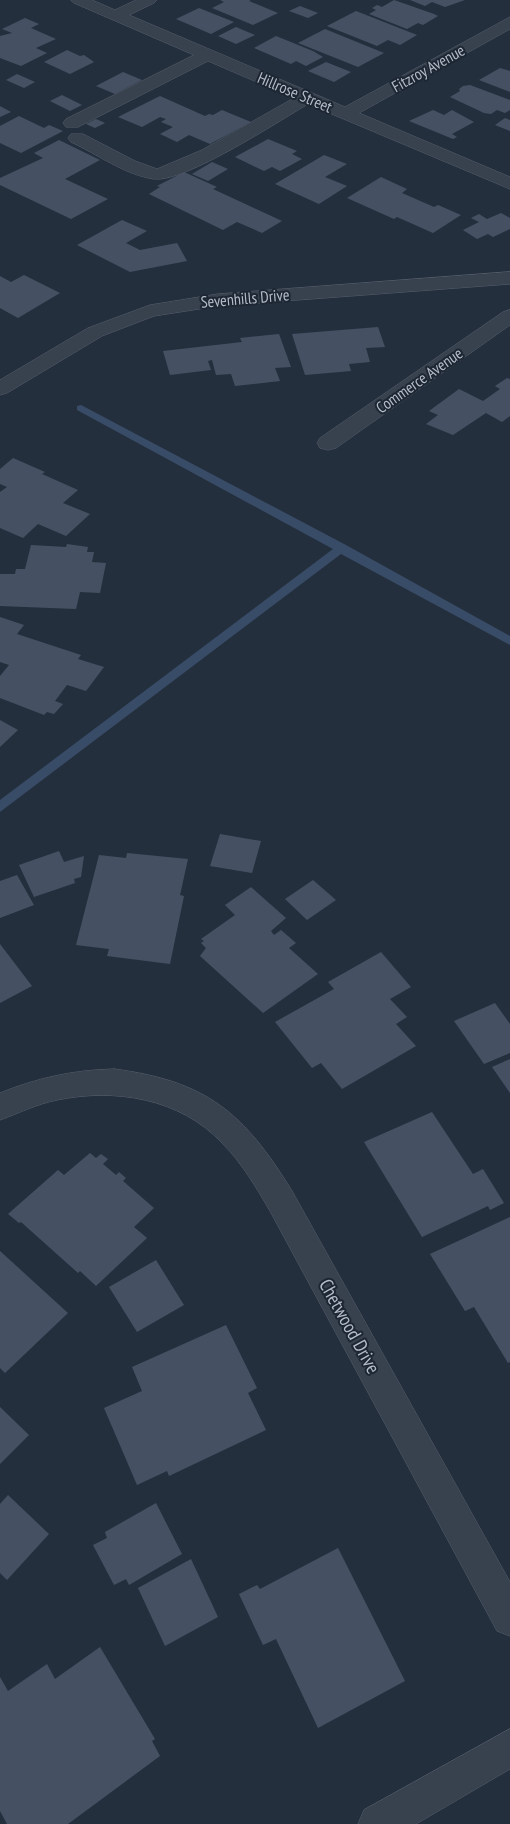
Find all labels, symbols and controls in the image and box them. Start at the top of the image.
street label: Fitzroy Avenue [388,40,468,96]
street label: Hillrose Street [255,67,336,117]
street label: Sevenhills Drive [200,284,290,312]
street label: Commerce Avenue [372,343,466,417]
street label: Chetwood Drive [314,1275,386,1378]

